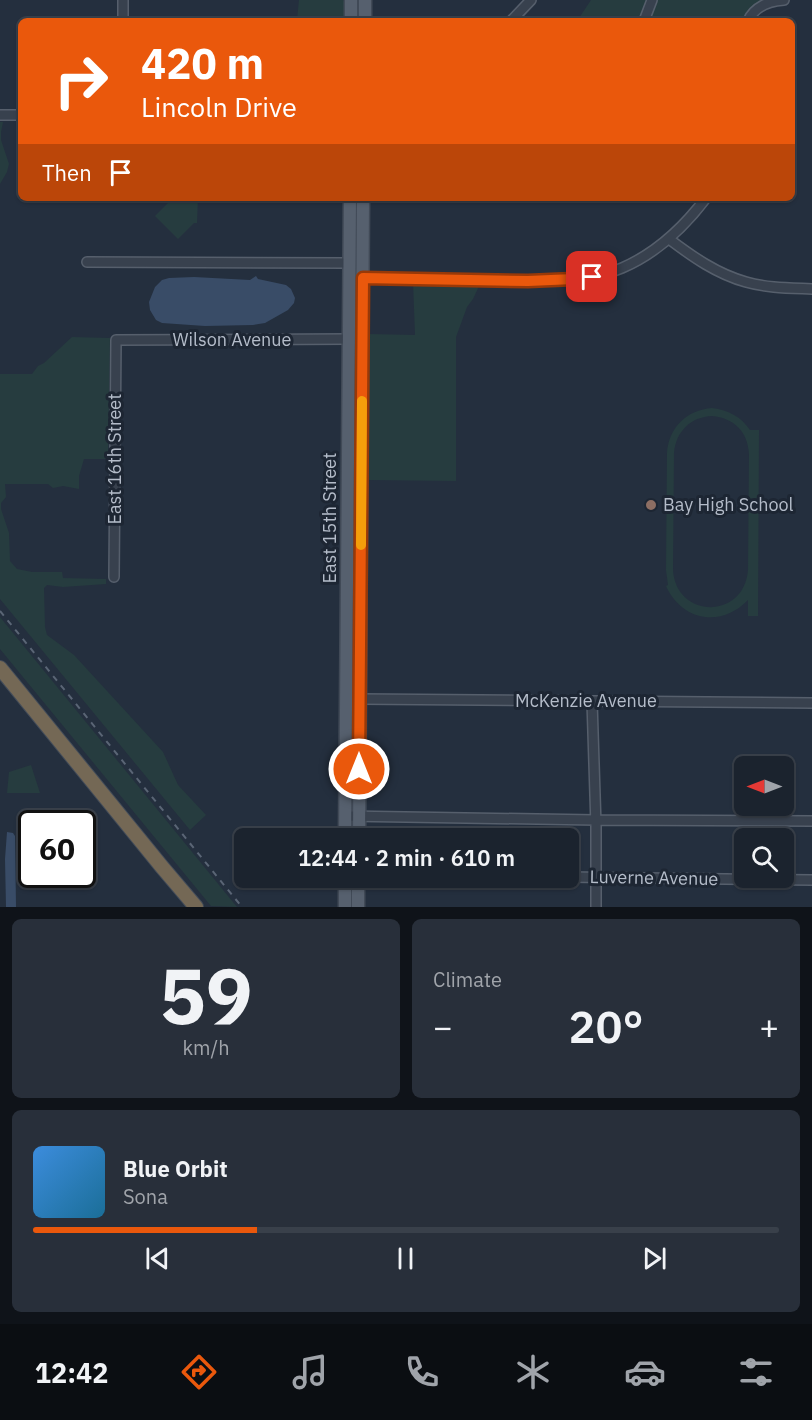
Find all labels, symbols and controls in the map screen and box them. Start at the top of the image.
text: 420 m [141,36,264,91]
icon: right [42,42,120,120]
text: Lincoln Drive [141,89,297,124]
icon: arrive [104,156,137,189]
text: Then [42,158,92,187]
pin [566,251,617,302]
icon: arrive [575,260,608,293]
street label: Wilson Avenue [173,328,292,351]
street label: East 16th Street [103,393,126,525]
street label: East 15th Street [318,452,341,584]
place label: Bay High School [663,493,794,516]
marker: Bay High School [644,498,658,512]
street label: McKenzie Avenue [515,689,657,712]
position arrow [327,737,391,801]
north arrow [734,756,794,816]
map controls [734,756,794,888]
speed limit sign: 60 [18,810,96,888]
button: search [734,828,794,888]
text: 12:44 · 2 min · 610 m [298,843,515,872]
street label: Luverne Avenue [589,865,719,890]
text: 59 [159,944,253,1045]
text: Climate [433,966,502,993]
text: 20° [568,997,644,1055]
text: − [433,1005,453,1048]
text: + [759,1005,779,1048]
text: km/h [182,1034,230,1061]
text: Blue Orbit [123,1154,228,1183]
text: Sona [123,1183,168,1210]
icon: previous [141,1242,174,1275]
icon: pause [389,1242,422,1275]
icon: next [638,1242,671,1275]
icon: directions [178,1351,220,1393]
icon: music [289,1351,331,1393]
icon: phone [401,1351,443,1393]
icon: climate [512,1351,554,1393]
icon: car [624,1351,666,1393]
icon: filters [735,1351,777,1393]
text: 12:42 [35,1355,108,1390]

